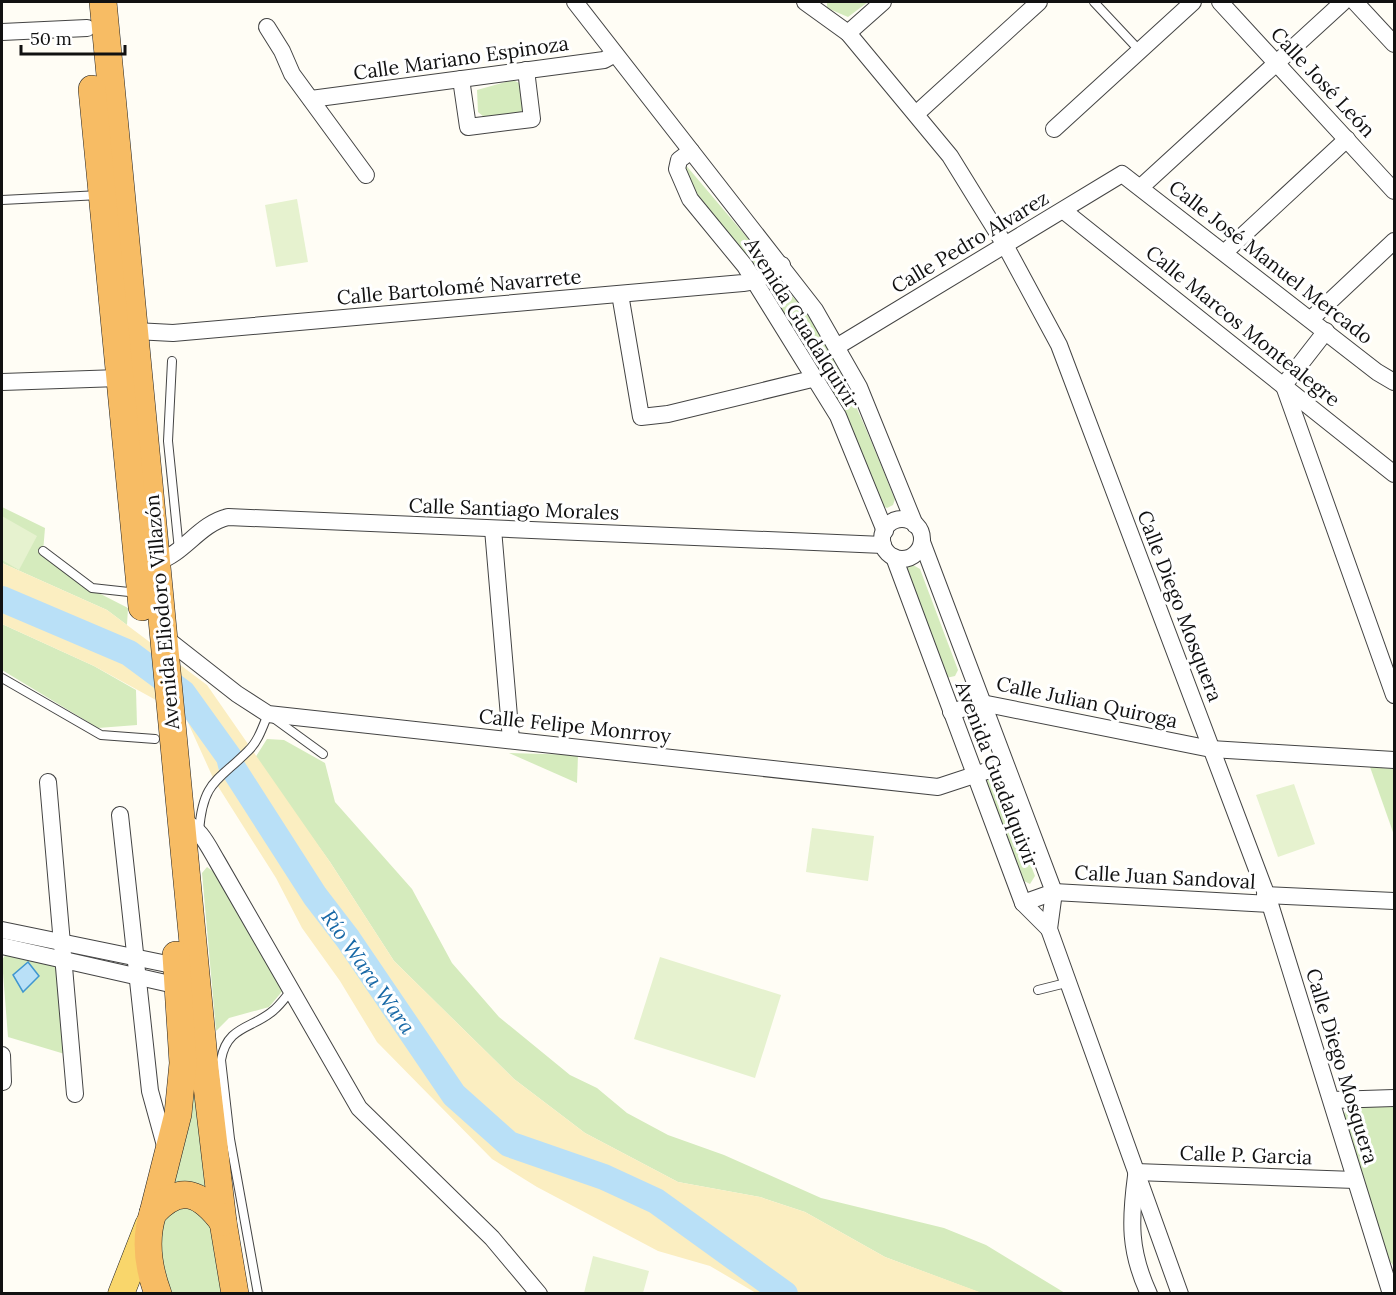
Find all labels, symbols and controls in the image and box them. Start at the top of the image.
scale bar [21,18,124,56]
street label: Calle José León [1266,21,1381,142]
text: 50 m [30,27,72,50]
street label: Calle Mariano Espinoza [352,30,570,85]
street label: Calle José Manuel Mercado [1164,174,1378,349]
street label: Calle Pedro Alvarez [887,185,1053,298]
street label: Avenida Guadalquivir [739,232,865,413]
street label: Calle Marcos Montealegre [1141,240,1346,412]
street label: Calle Bartolomé Navarrete [336,263,582,310]
street label: Calle Santiago Morales [408,492,620,525]
street label: Avenida Eliodoro Villazón [139,493,184,732]
street label: Calle Diego Mosquera [1132,507,1228,705]
street label: Calle Julian Quiroga [994,670,1180,733]
street label: Avenida Guadalquivir [950,676,1045,871]
street label: Calle Felipe Monrroy [478,703,673,748]
street label: Calle Juan Sandoval [1074,859,1256,894]
water label: Río Wara Wara [316,904,421,1039]
street label: Calle Diego Mosquera [1301,965,1384,1167]
street label: Calle P. Garcia [1179,1140,1313,1169]

